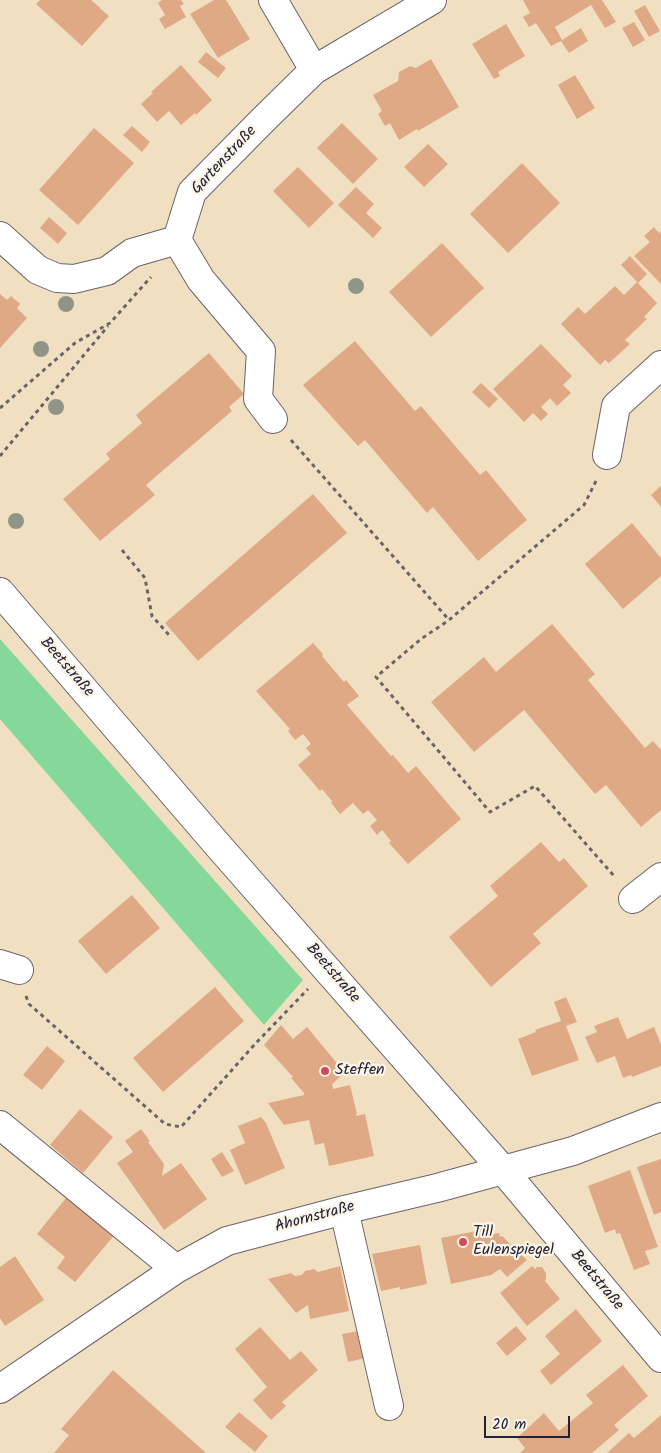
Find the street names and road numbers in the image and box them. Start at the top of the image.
street label: Gartenstraße [188,123,262,199]
street label: Beetstraße [35,634,97,702]
street label: Beetstraße [301,940,363,1008]
street label: Ahornstraße [273,1198,357,1238]
street label: Beetstraße [565,1247,627,1315]

